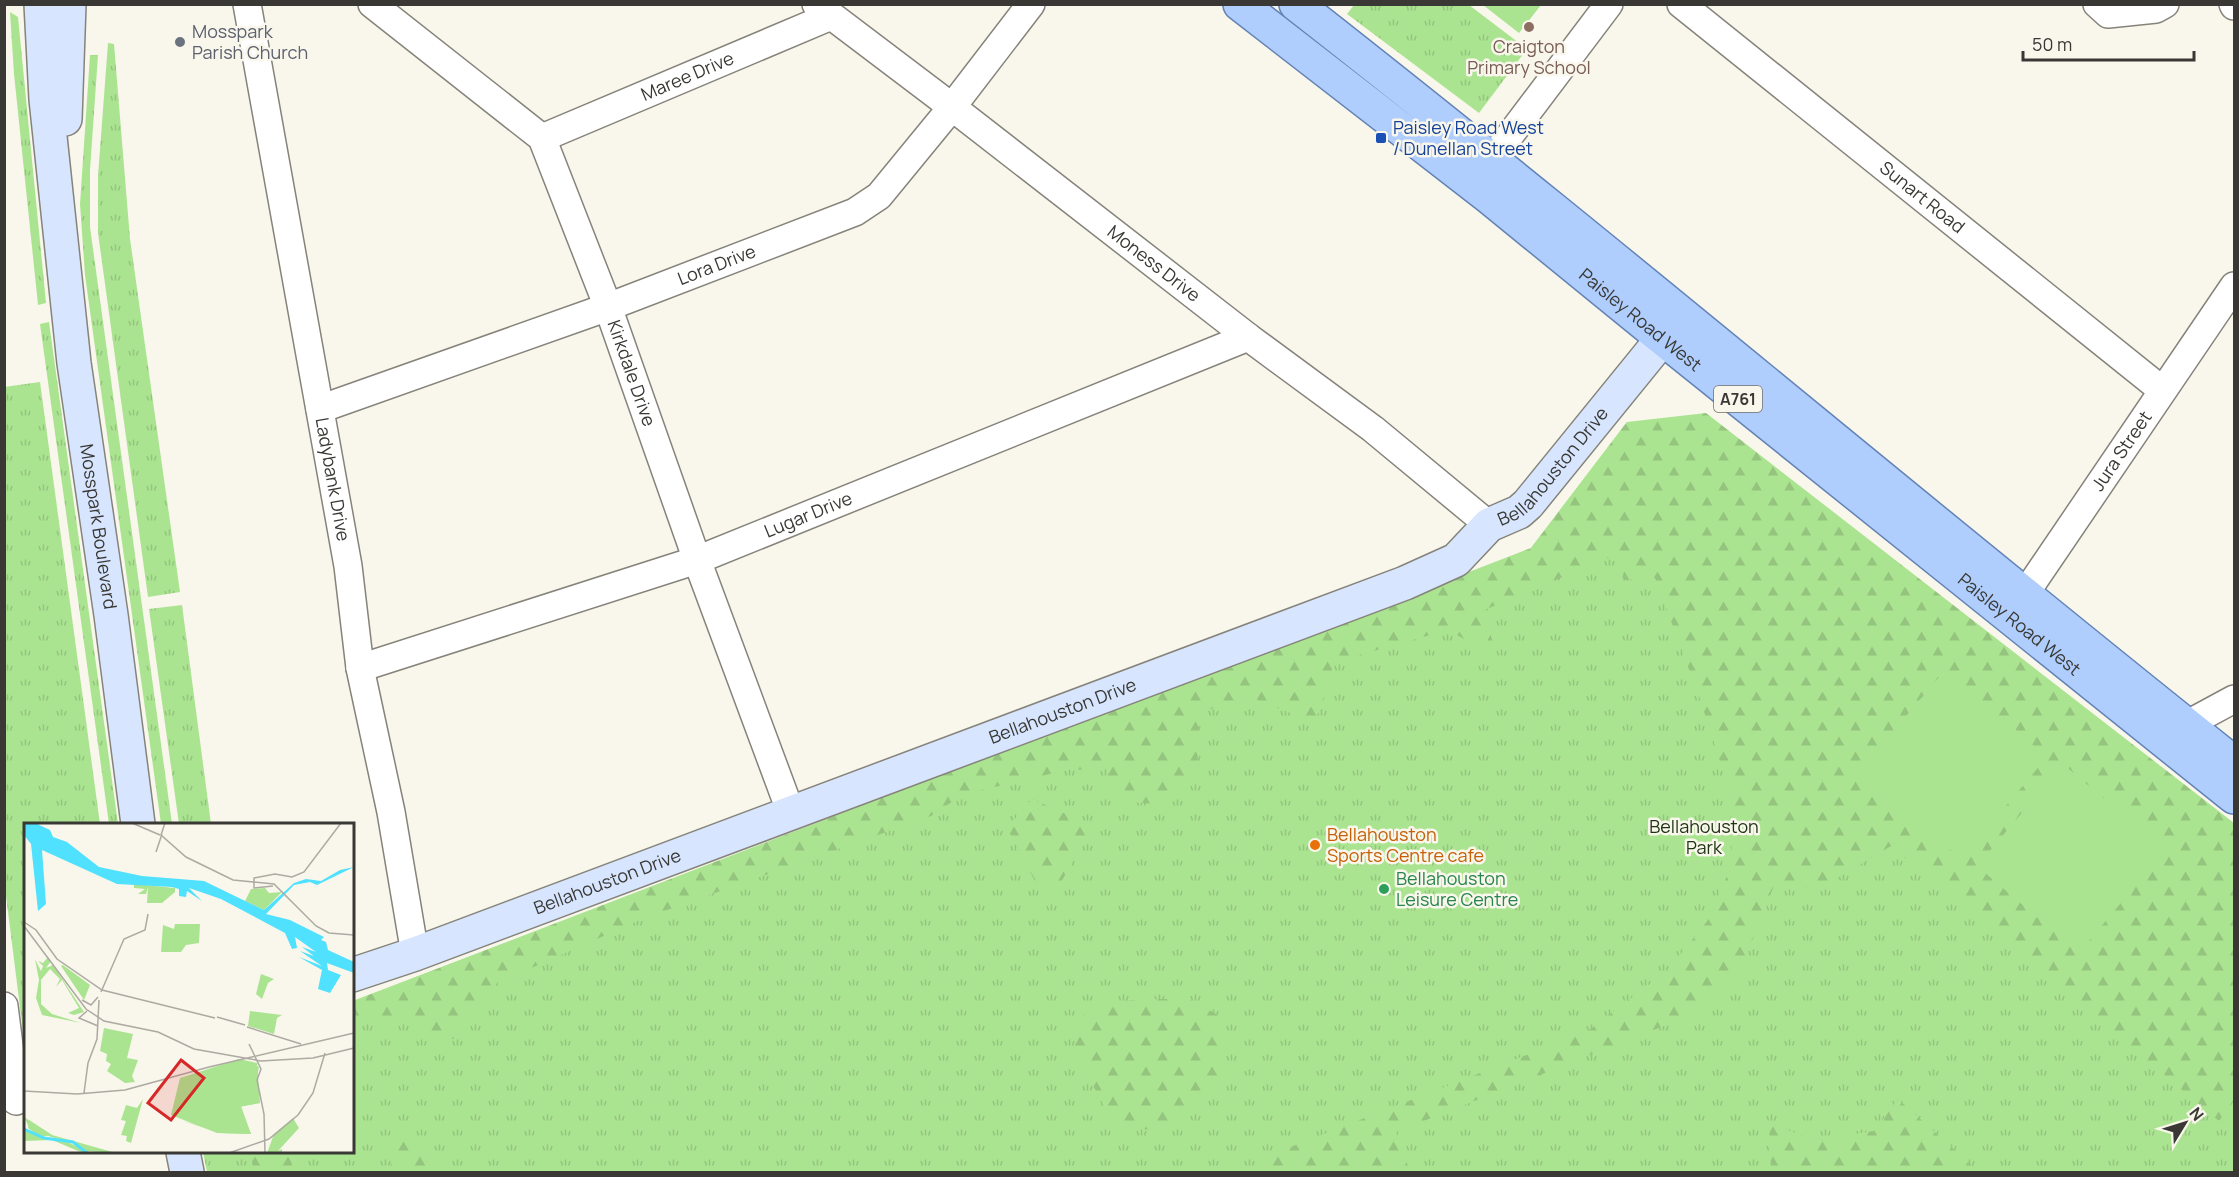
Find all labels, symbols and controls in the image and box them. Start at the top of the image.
place label: Mosspark Parish Church [192,19,308,64]
marker: Craigton Primary School [1522,20,1536,34]
scale bar [2023,24,2194,62]
text: 50 m [2032,32,2072,56]
place label: Craigton Primary School [1467,34,1591,79]
marker: Mosspark Parish Church [173,35,187,49]
street label: Maree Drive [637,45,737,106]
place label: Paisley Road West / Dunellan Street [1393,115,1544,160]
marker: Paisley Road West / Dunellan Street [1374,131,1388,145]
street label: Sunart Road [1875,155,1970,238]
street label: Moness Drive [1103,219,1206,307]
street label: Lora Drive [674,238,759,290]
street label: Paisley Road West [1575,262,1707,376]
street label: Kirkdale Drive [602,316,662,429]
road number: A761 [1714,386,1762,412]
street label: Bellahouston Drive [1494,402,1613,531]
street label: Jura Street [2085,406,2157,495]
street label: Ladybank Drive [311,415,356,543]
street label: Mosspark Boulevard [75,442,123,611]
street label: Lugar Drive [760,485,855,543]
street label: Paisley Road West [1953,567,2086,680]
street label: Bellahouston Drive [985,672,1139,749]
park label: Bellahouston Park [1649,814,1759,859]
place label: Bellahouston Sports Centre cafe [1327,822,1484,867]
inset map [24,823,354,1153]
marker: Bellahouston Sports Centre cafe [1308,838,1322,852]
street label: Bellahouston Drive [530,842,684,919]
place label: Bellahouston Leisure Centre [1396,866,1518,911]
marker: Bellahouston Leisure Centre [1377,882,1391,896]
north arrow [2155,1093,2215,1153]
text: N [2185,1102,2209,1125]

